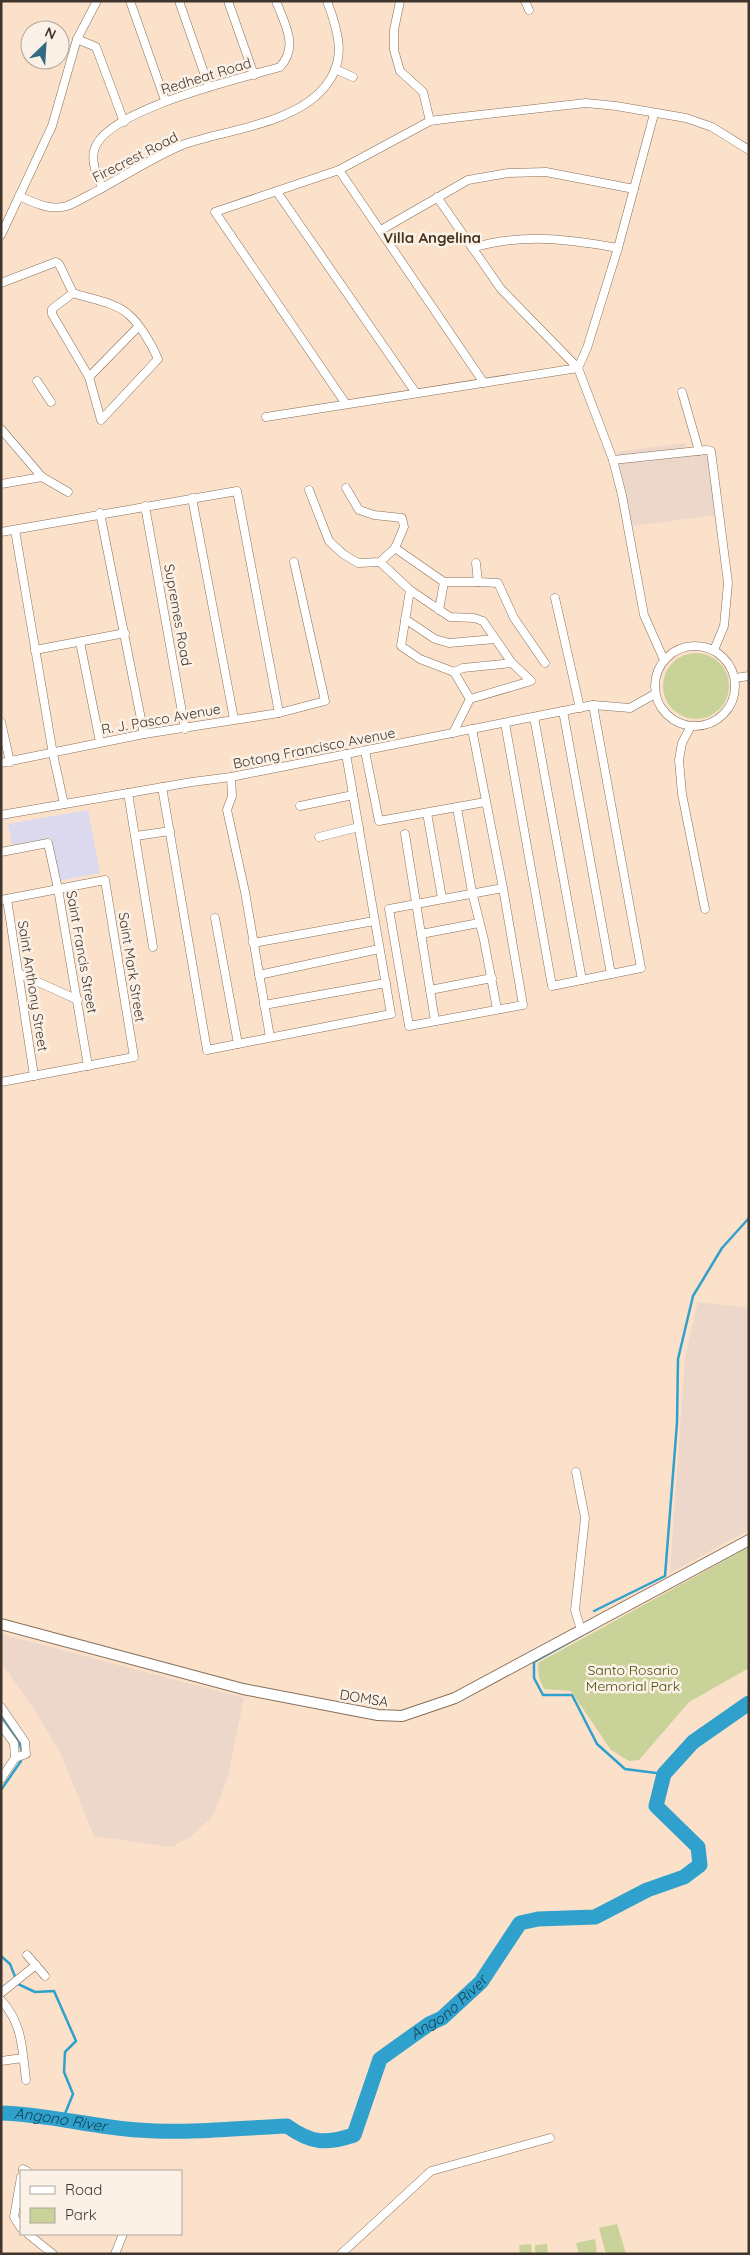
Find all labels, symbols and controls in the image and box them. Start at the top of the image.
north arrow [20,20,70,70]
text: N [42,23,59,44]
street label: Redheat Road [159,54,253,98]
street label: Firecrest Road [89,128,181,186]
district label: Villa Angelina [383,228,481,247]
street label: Supremes Road [160,563,196,667]
street label: R. J. Pasco Avenue [100,700,222,738]
street label: Botong Francisco Avenue [231,723,397,773]
street label: Saint Francis Street [62,889,102,1015]
street label: Saint Mark Street [114,911,150,1023]
street label: Saint Anthony Street [14,919,52,1053]
park label: Santo Rosario Memorial Park [586,1661,680,1695]
street label: DOMSA [338,1685,390,1711]
water label: Angono River [406,1970,493,2044]
water label: Angono River [13,2104,111,2136]
legend [20,2170,182,2235]
text: Road [65,2180,102,2199]
text: Park [65,2205,97,2224]

